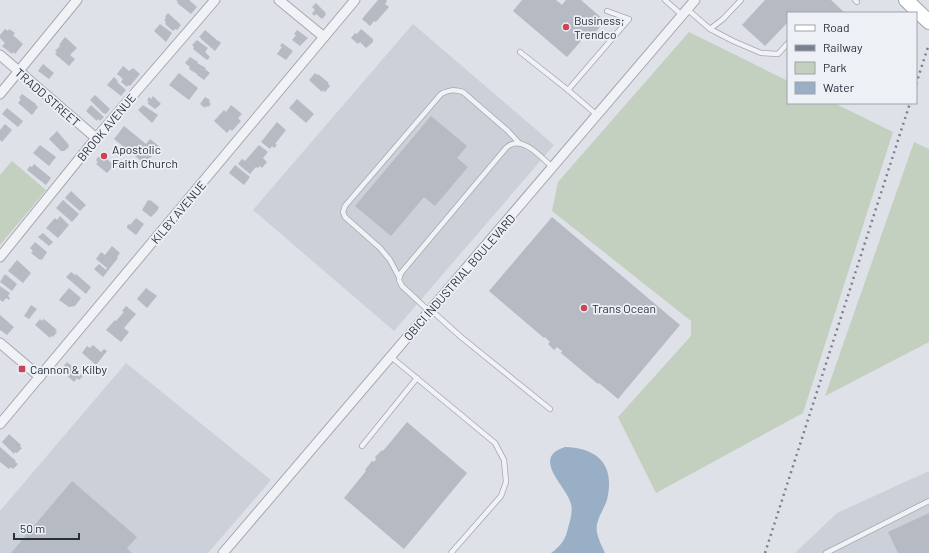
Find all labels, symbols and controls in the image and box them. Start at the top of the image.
legend [787,12,917,104]
place label: Business; Trendco [574,13,624,41]
text: Road [823,20,850,34]
marker: Business; Trendco [561,22,571,32]
text: Railway [823,40,863,54]
text: Park [823,60,847,74]
street label: TRADD STREET [13,65,83,129]
text: Water [823,80,855,94]
street label: BROOK AVENUE [74,91,138,163]
place label: Apostolic Faith Church [112,142,178,170]
marker: Apostolic Faith Church [99,151,109,161]
street label: KILBY AVENUE [148,178,208,246]
street label: OBICI INDUSTRIAL BOULEVARD [400,211,518,343]
place label: Trans Ocean [592,301,656,315]
marker: Trans Ocean [579,303,589,313]
place label: Cannon & Kilby [30,362,107,376]
marker: Cannon & Kilby [17,364,27,374]
scale bar [14,515,79,541]
text: 50 m [20,521,45,535]

